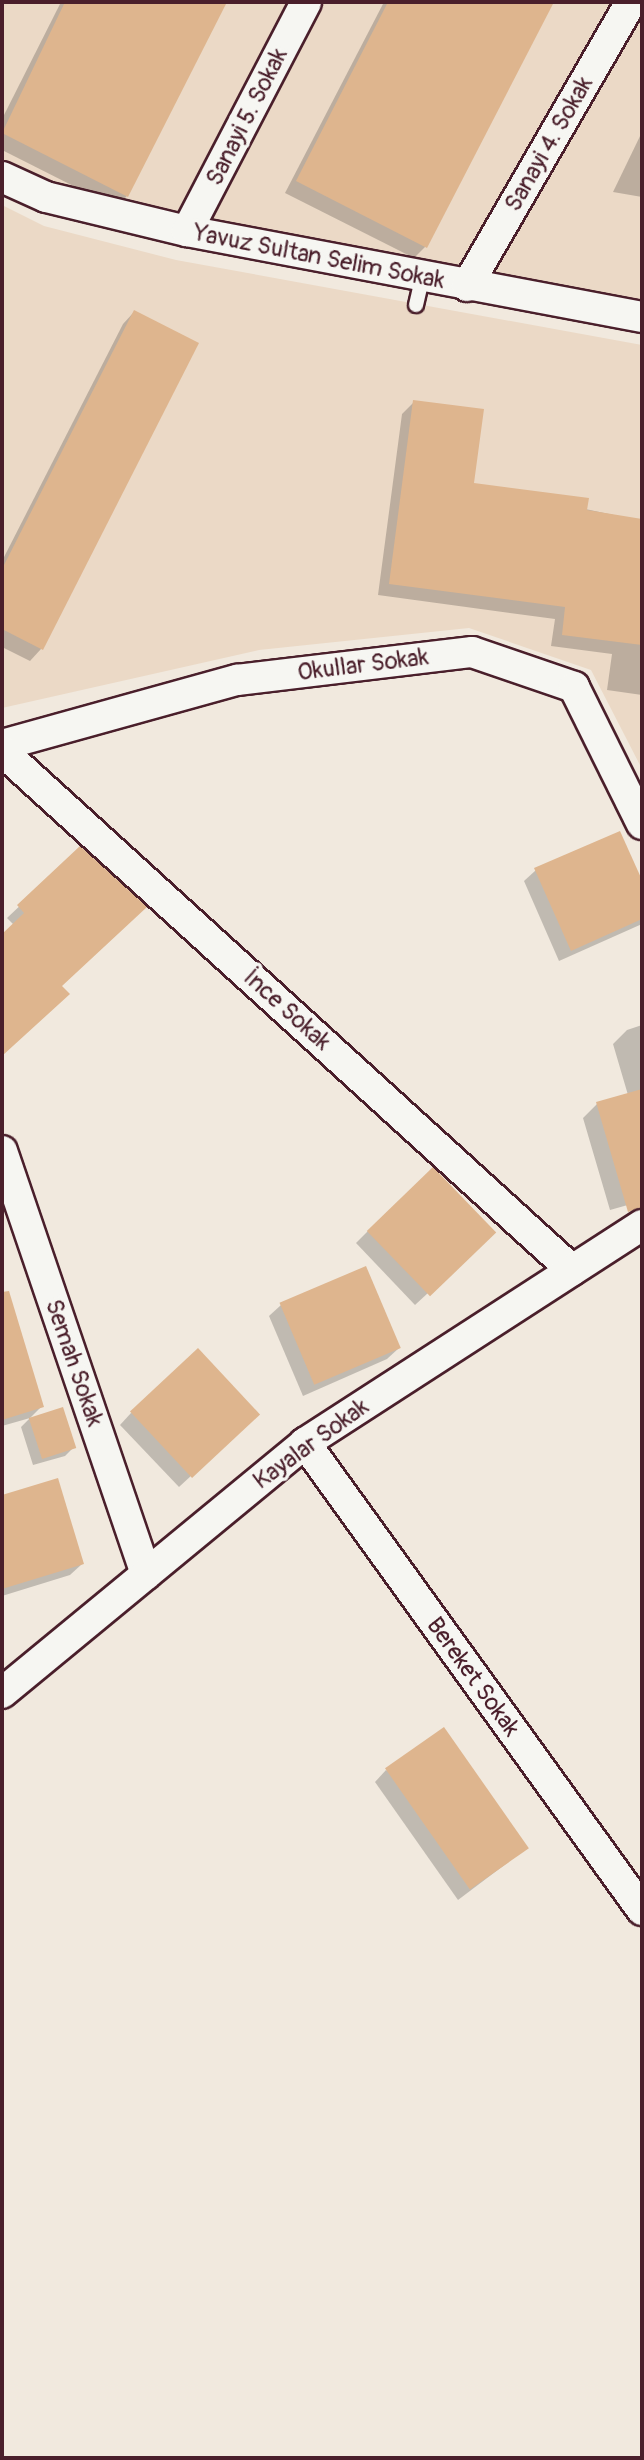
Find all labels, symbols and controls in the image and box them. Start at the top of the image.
street label: Sanayi 5. Sokak [200,43,294,191]
street label: Sanayi 4. Sokak [499,71,599,217]
street label: Yavuz Sultan Selim Sokak [191,219,447,295]
street label: Okullar Sokak [296,643,430,687]
street label: İnce Sokak [237,963,337,1057]
street label: Semah Sokak [39,1296,109,1430]
street label: Kayalar Sokak [248,1392,374,1496]
street label: Bereket Sokak [420,1612,526,1742]

